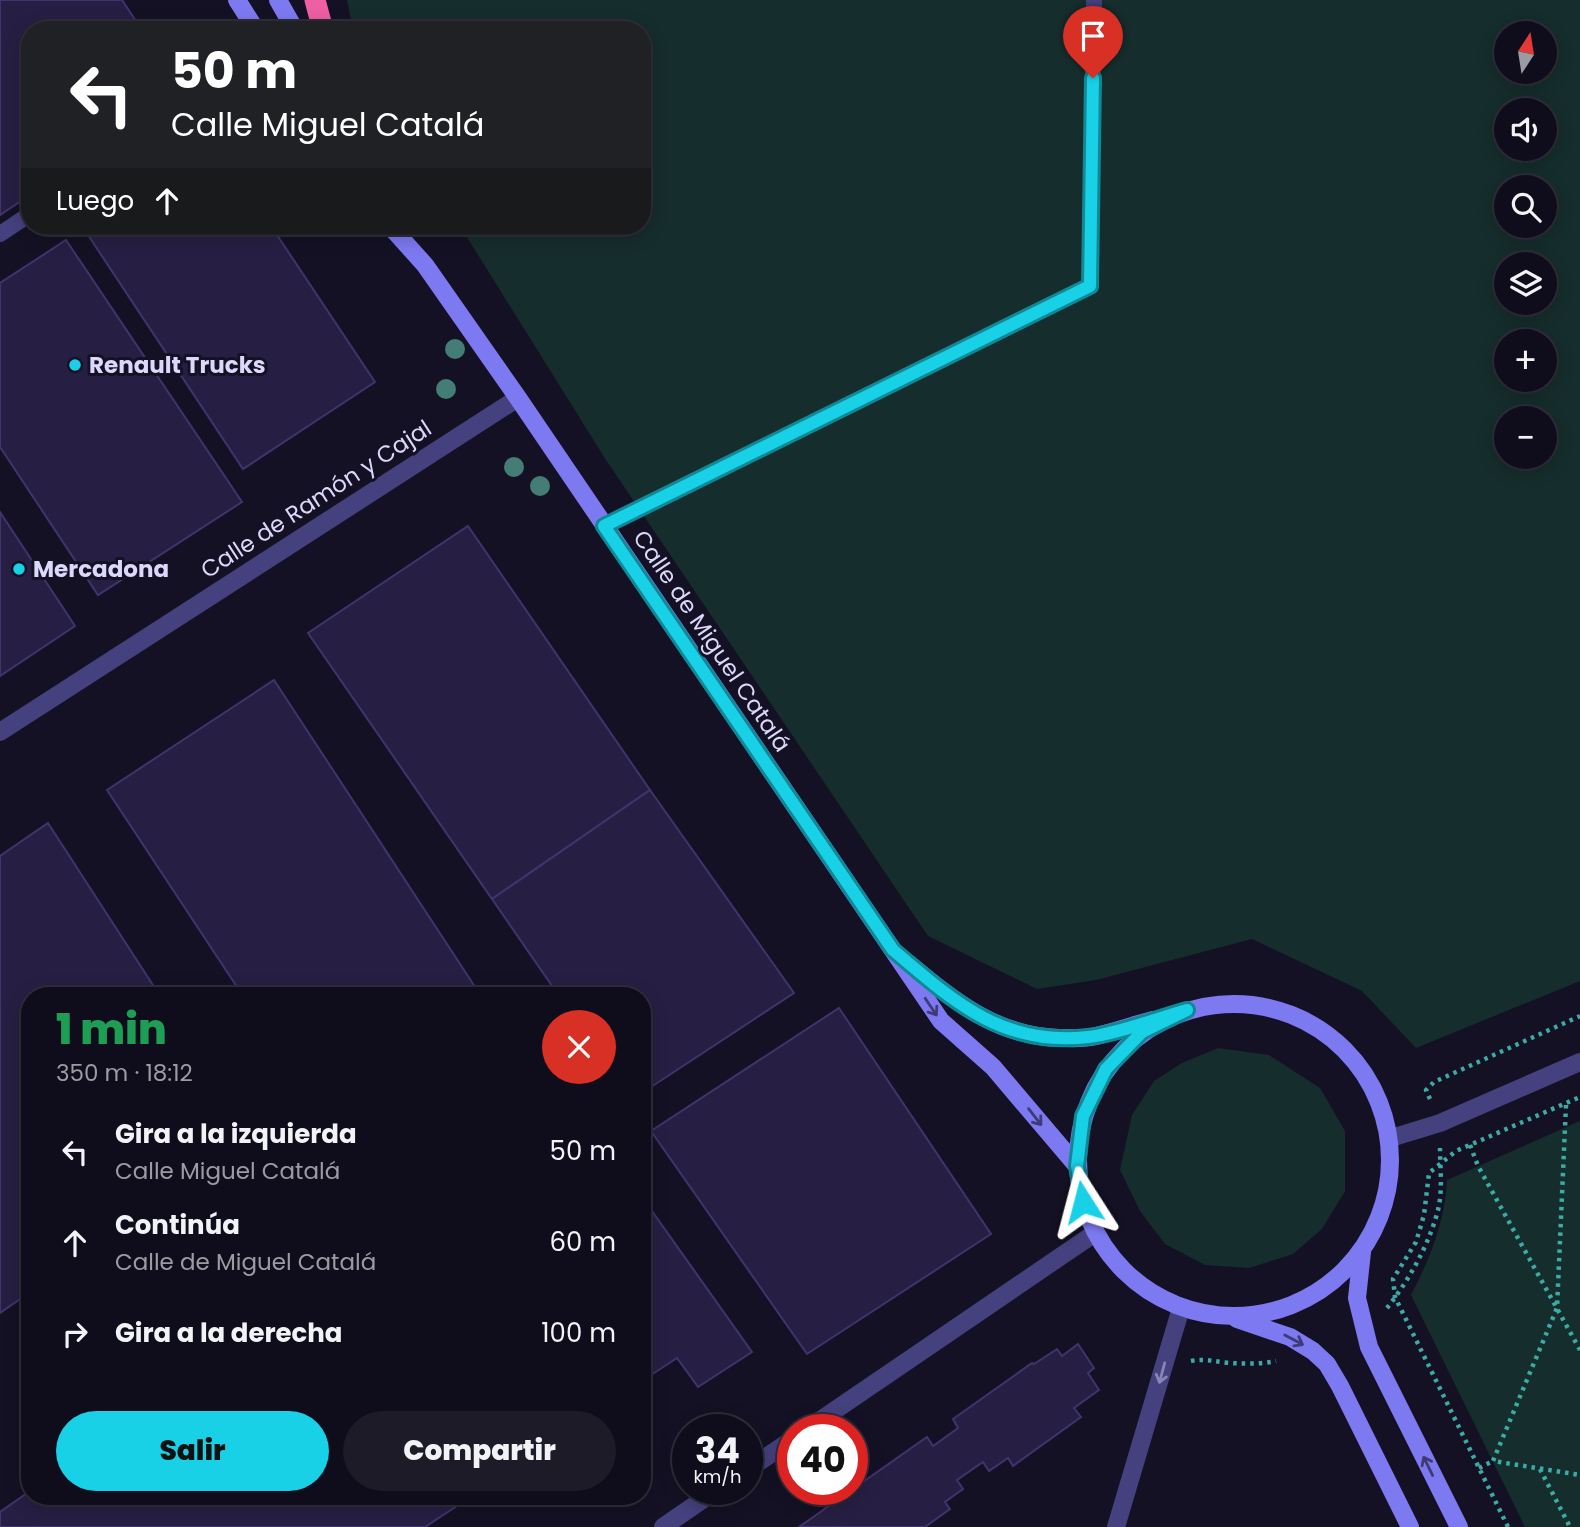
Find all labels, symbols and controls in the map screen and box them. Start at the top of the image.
pin [1063,6,1123,78]
icon: arrive [1074,17,1112,55]
north arrow [1494,21,1558,84]
map controls [1494,21,1557,469]
text: 50 m [171,37,297,105]
icon: left [56,49,147,140]
button: sound [1494,98,1557,161]
text: Calle Miguel Catalá [171,102,484,147]
button: search [1494,175,1557,238]
icon: ahead [148,182,186,220]
text: Luego [56,183,134,219]
button: layers [1494,252,1557,315]
button: + [1494,329,1557,392]
place label: Renault Trucks [89,349,266,381]
marker: Renault Trucks [67,357,83,373]
button: − [1494,406,1557,469]
street label: Calle de Ramón y Cajal [194,412,438,586]
street label: Calle de Miguel Catalá [626,524,798,758]
place label: Mercadona [33,553,169,585]
marker: Mercadona [11,561,27,577]
one-way arrow [924,997,938,1016]
text: 1 min [56,1000,167,1059]
button: close [542,1010,616,1084]
text: 350 m · 18:12 [56,1057,193,1089]
one-way arrow [1027,1107,1042,1125]
text: Gira a la izquierda [115,1116,357,1152]
icon: left [56,1133,94,1171]
text: 50 m [550,1133,616,1169]
text: Calle Miguel Catalá [115,1155,340,1187]
position arrow [1046,1165,1120,1239]
text: Continúa [115,1207,240,1243]
icon: ahead [56,1224,94,1262]
text: 60 m [549,1224,616,1260]
text: Calle de Miguel Catalá [115,1246,376,1278]
icon: right [56,1315,94,1353]
text: Gira a la derecha [115,1315,343,1351]
text: 100 m [541,1315,616,1351]
one-way arrow [1283,1334,1304,1348]
one-way arrow [1155,1362,1168,1384]
button: Salir [56,1411,329,1491]
button: Compartir [343,1411,616,1491]
speed limit sign: 40 [777,1414,868,1505]
text: 34 [695,1426,740,1475]
one-way arrow [1421,1456,1435,1477]
text: km/h [694,1464,741,1489]

